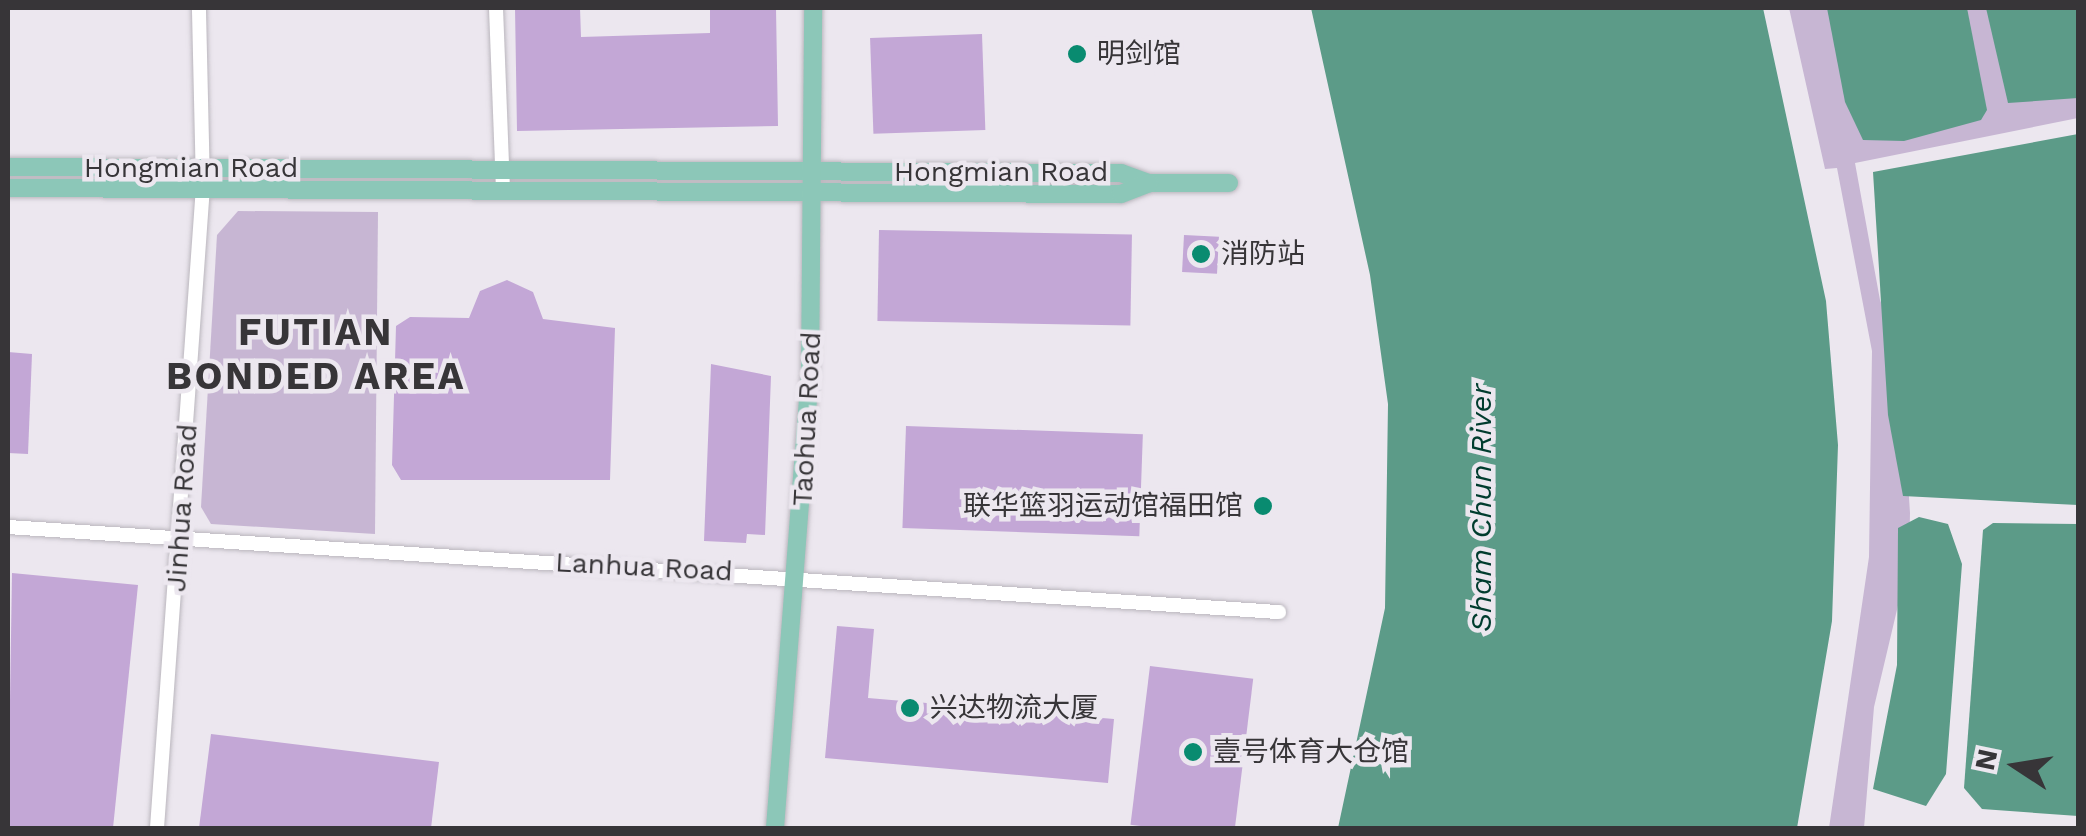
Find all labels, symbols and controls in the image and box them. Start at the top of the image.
place label: 明剑馆 [1097,37,1181,71]
marker: 明剑馆 [1066,43,1088,65]
street label: Hongmian Road [84,151,298,185]
street label: Hongmian Road [894,155,1108,189]
place label: 消防站 [1221,237,1305,271]
marker: 消防站 [1190,243,1212,265]
district label: FUTIAN BONDED AREA [166,310,466,399]
street label: Taohua Road [786,331,828,507]
water label: Sham Chun River [1463,384,1499,632]
street label: Jinhua Road [159,423,205,593]
place label: 联华篮羽运动馆福田馆 [963,489,1243,523]
marker: 联华篮羽运动馆福田馆 [1252,495,1274,517]
street label: Lanhua Road [554,546,734,588]
place label: 兴达物流大厦 [930,691,1098,725]
marker: 兴达物流大厦 [899,697,921,719]
north arrow [1966,716,2066,816]
place label: 壹号体育大仓馆 [1213,735,1409,769]
marker: 壹号体育大仓馆 [1182,741,1204,763]
text: N [1968,746,2004,773]

